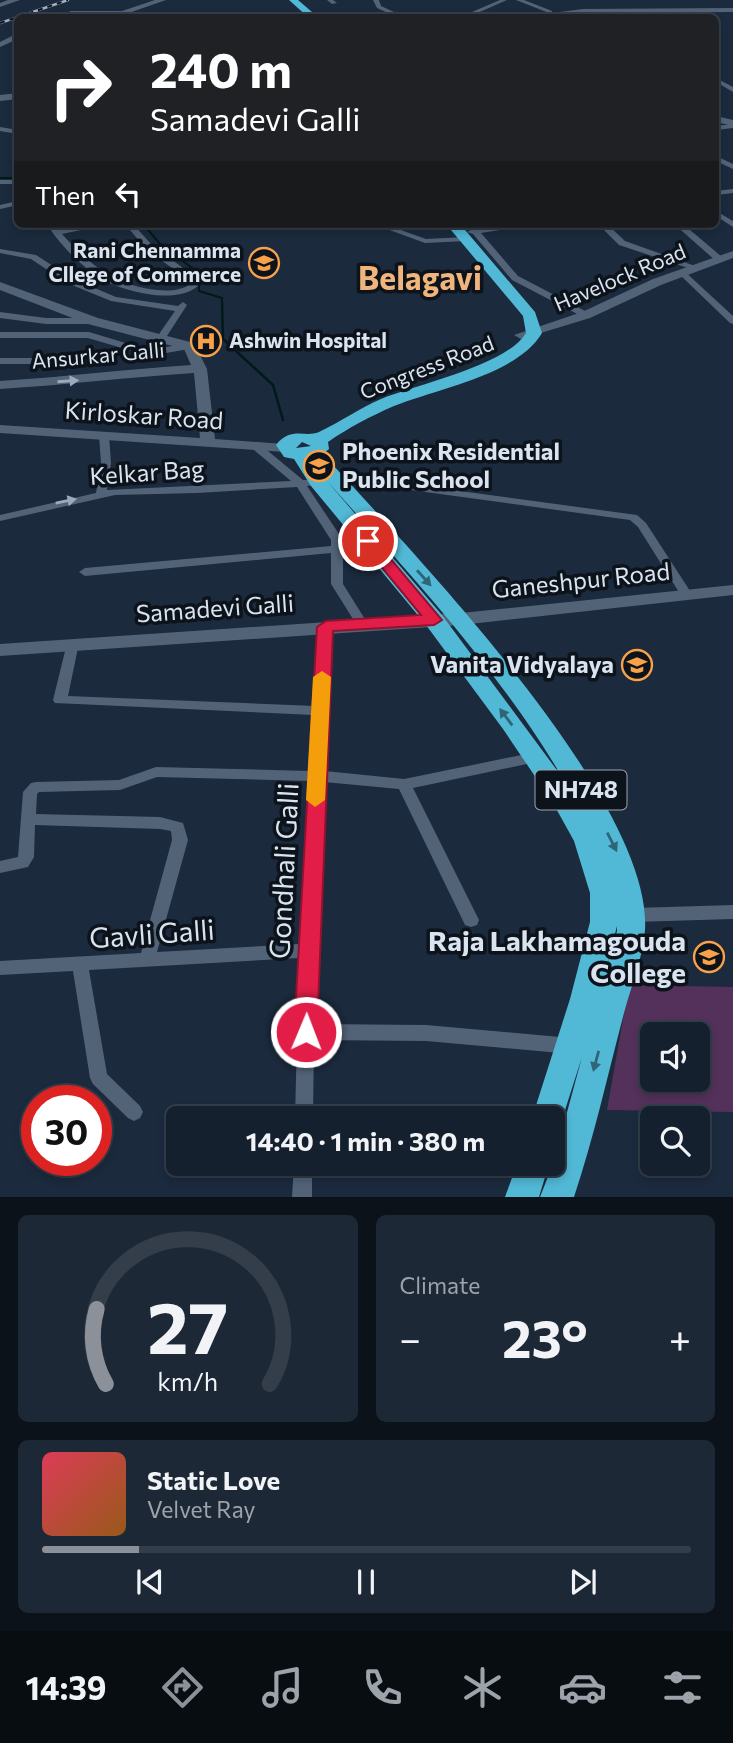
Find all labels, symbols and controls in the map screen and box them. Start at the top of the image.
text: 240 m [150,38,292,98]
icon: right [35,42,126,133]
text: Samadevi Galli [150,98,361,138]
icon: left [109,175,147,213]
text: Then [35,179,95,210]
place label: Rani Chennamma Cllege of Commerce [48,237,241,286]
street label: Havelock Road [550,238,689,316]
school or university icon: Rani Chennamma Cllege of Commerce [247,246,281,280]
district label: Belagavi [358,257,482,297]
hospital icon: Ashwin Hospital [189,324,223,358]
place label: Ashwin Hospital [229,327,387,352]
street label: Congress Road [356,330,497,404]
street label: Ansurkar Galli [30,336,165,373]
one-way arrow [57,375,79,386]
street label: Kirloskar Road [64,395,224,435]
place label: Phoenix Residential Public School [342,436,560,493]
school or university icon: Phoenix Residential Public School [302,449,336,483]
street label: Kelkar Bag [89,453,205,490]
one-way arrow [55,495,77,506]
pin [338,511,398,571]
icon: arrive [349,522,387,560]
street label: Ganeshpur Road [490,556,671,603]
one-way arrow [416,569,432,587]
street label: Samadevi Galli [135,588,295,627]
school or university icon: Vanita Vidyalaya [620,648,654,682]
place label: Vanita Vidyalaya [430,649,614,678]
one-way arrow [500,708,514,726]
road number: NH748 [536,770,626,810]
street label: Gondhali Galli [261,782,305,960]
one-way arrow [606,833,618,853]
street label: Gavli Galli [88,912,216,954]
place label: Raja Lakhamagouda College [428,923,686,989]
school or university icon: Raja Lakhamagouda College [692,940,726,974]
position arrow [269,995,343,1069]
map controls [640,1022,710,1176]
button: sound [640,1022,710,1092]
one-way arrow [590,1050,601,1072]
speed limit sign: 30 [21,1085,112,1176]
button: search [640,1106,710,1176]
text: 14:40 · 1 min · 380 m [246,1125,485,1156]
text: Climate [400,1271,481,1299]
text: 27 [147,1281,228,1370]
text: 23° [502,1305,588,1369]
text: − [400,1314,421,1361]
text: + [669,1314,691,1361]
text: km/h [157,1366,218,1396]
text: Static Love [147,1464,280,1495]
text: Velvet Ray [147,1495,255,1523]
icon: previous [131,1563,169,1601]
icon: pause [347,1563,385,1601]
icon: next [564,1563,602,1601]
icon: directions [158,1663,207,1712]
icon: music [258,1663,307,1712]
icon: phone [358,1663,407,1712]
icon: climate [458,1663,507,1712]
icon: car [558,1663,607,1712]
icon: filters [658,1663,707,1712]
text: 14:39 [26,1667,107,1707]

